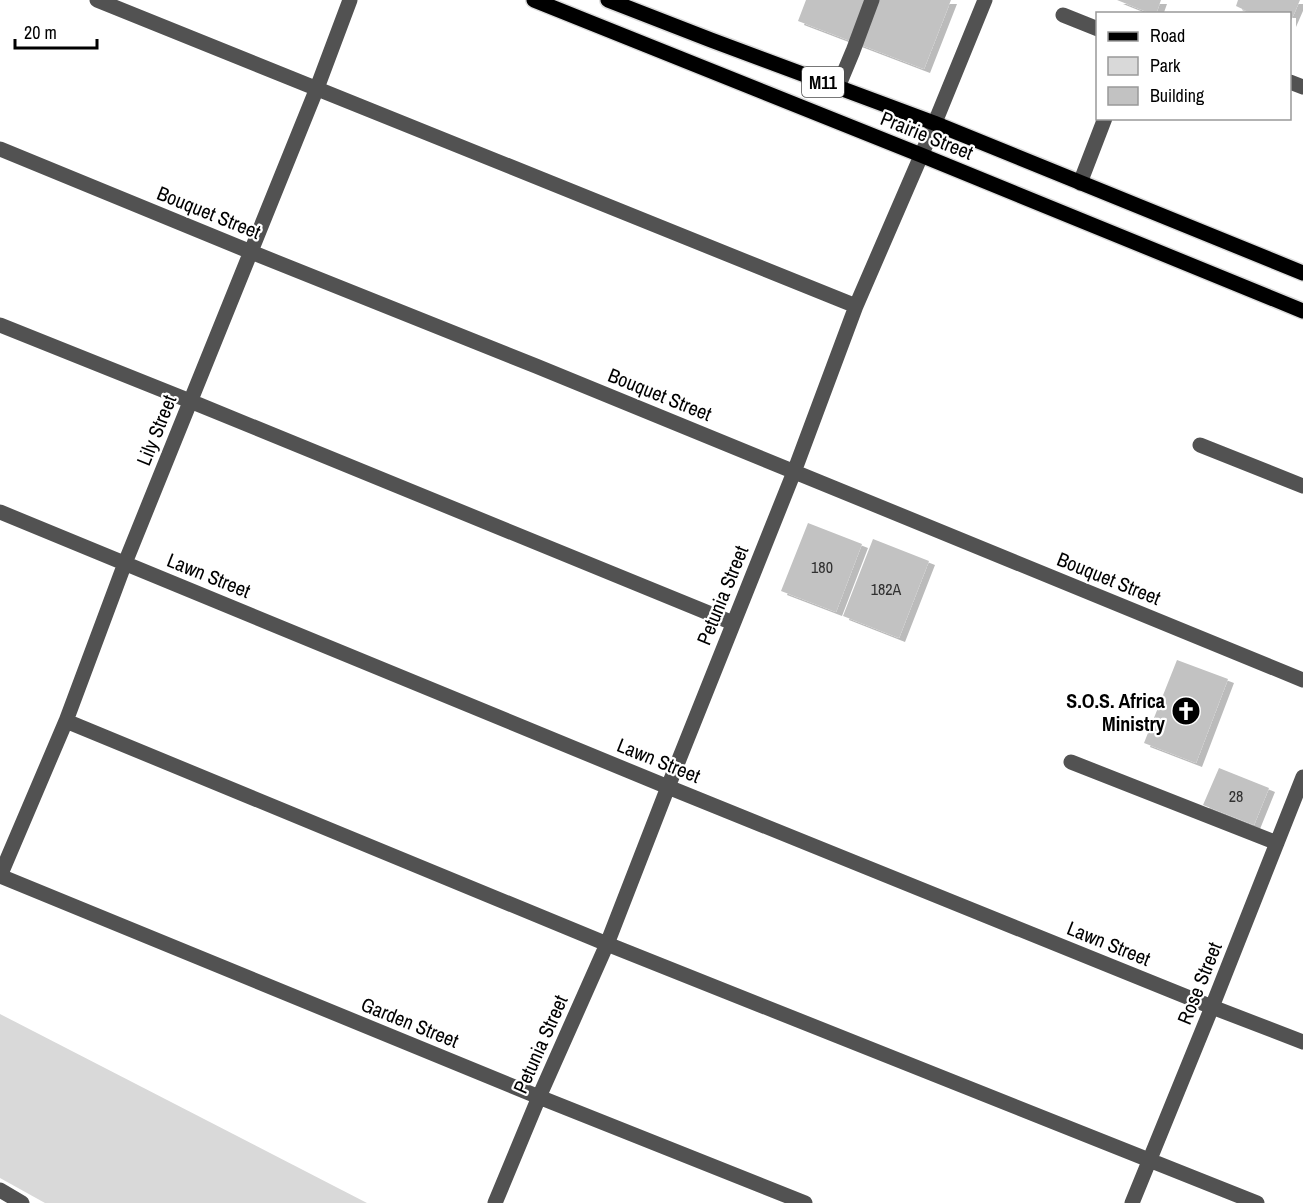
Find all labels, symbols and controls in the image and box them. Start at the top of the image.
scale bar [15,12,98,50]
legend [1096,12,1291,120]
text: 20 m [24,20,57,45]
text: Road [1150,23,1185,48]
text: Park [1150,53,1181,78]
road number: M11 [802,67,844,97]
text: Building [1150,83,1205,108]
street label: Prairie Street [877,104,978,166]
street label: Bouquet Street [153,179,265,245]
street label: Bouquet Street [604,361,716,427]
street label: Lily Street [130,390,183,469]
street label: Petunia Street [690,541,754,649]
street label: Bouquet Street [1053,545,1165,611]
street label: Lawn Street [163,546,255,604]
house number: 180 [811,556,833,578]
house number: 182A [871,578,902,600]
place label: S.O.S. Africa Ministry [1066,687,1166,737]
church icon: S.O.S. Africa Ministry [1170,695,1202,727]
street label: Lawn Street [613,731,705,789]
house number: 28 [1229,785,1243,807]
street label: Lawn Street [1063,914,1155,972]
street label: Rose Street [1170,937,1228,1028]
street label: Garden Street [357,990,463,1054]
street label: Petunia Street [506,990,574,1097]

